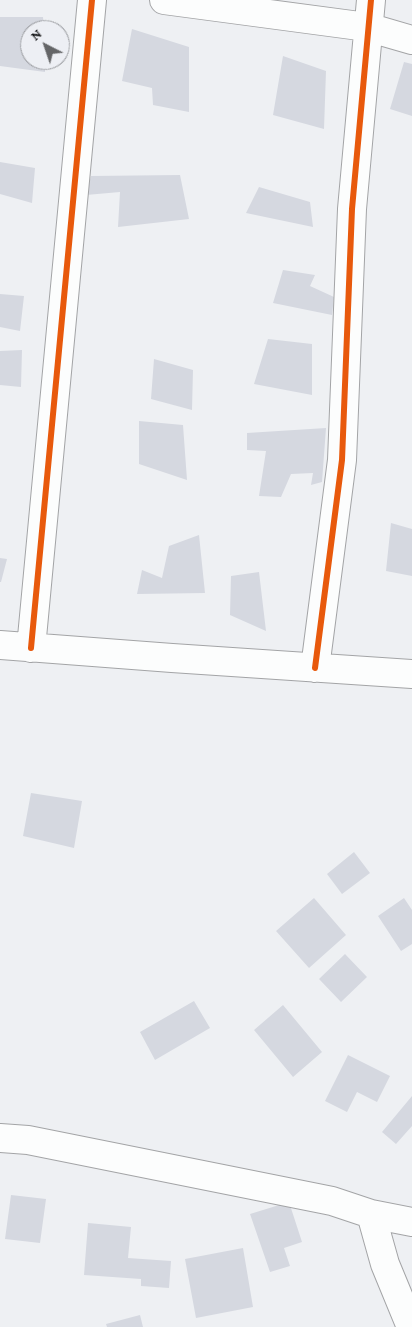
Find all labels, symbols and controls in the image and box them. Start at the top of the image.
north arrow [20,20,70,70]
text: N [27,25,45,44]

